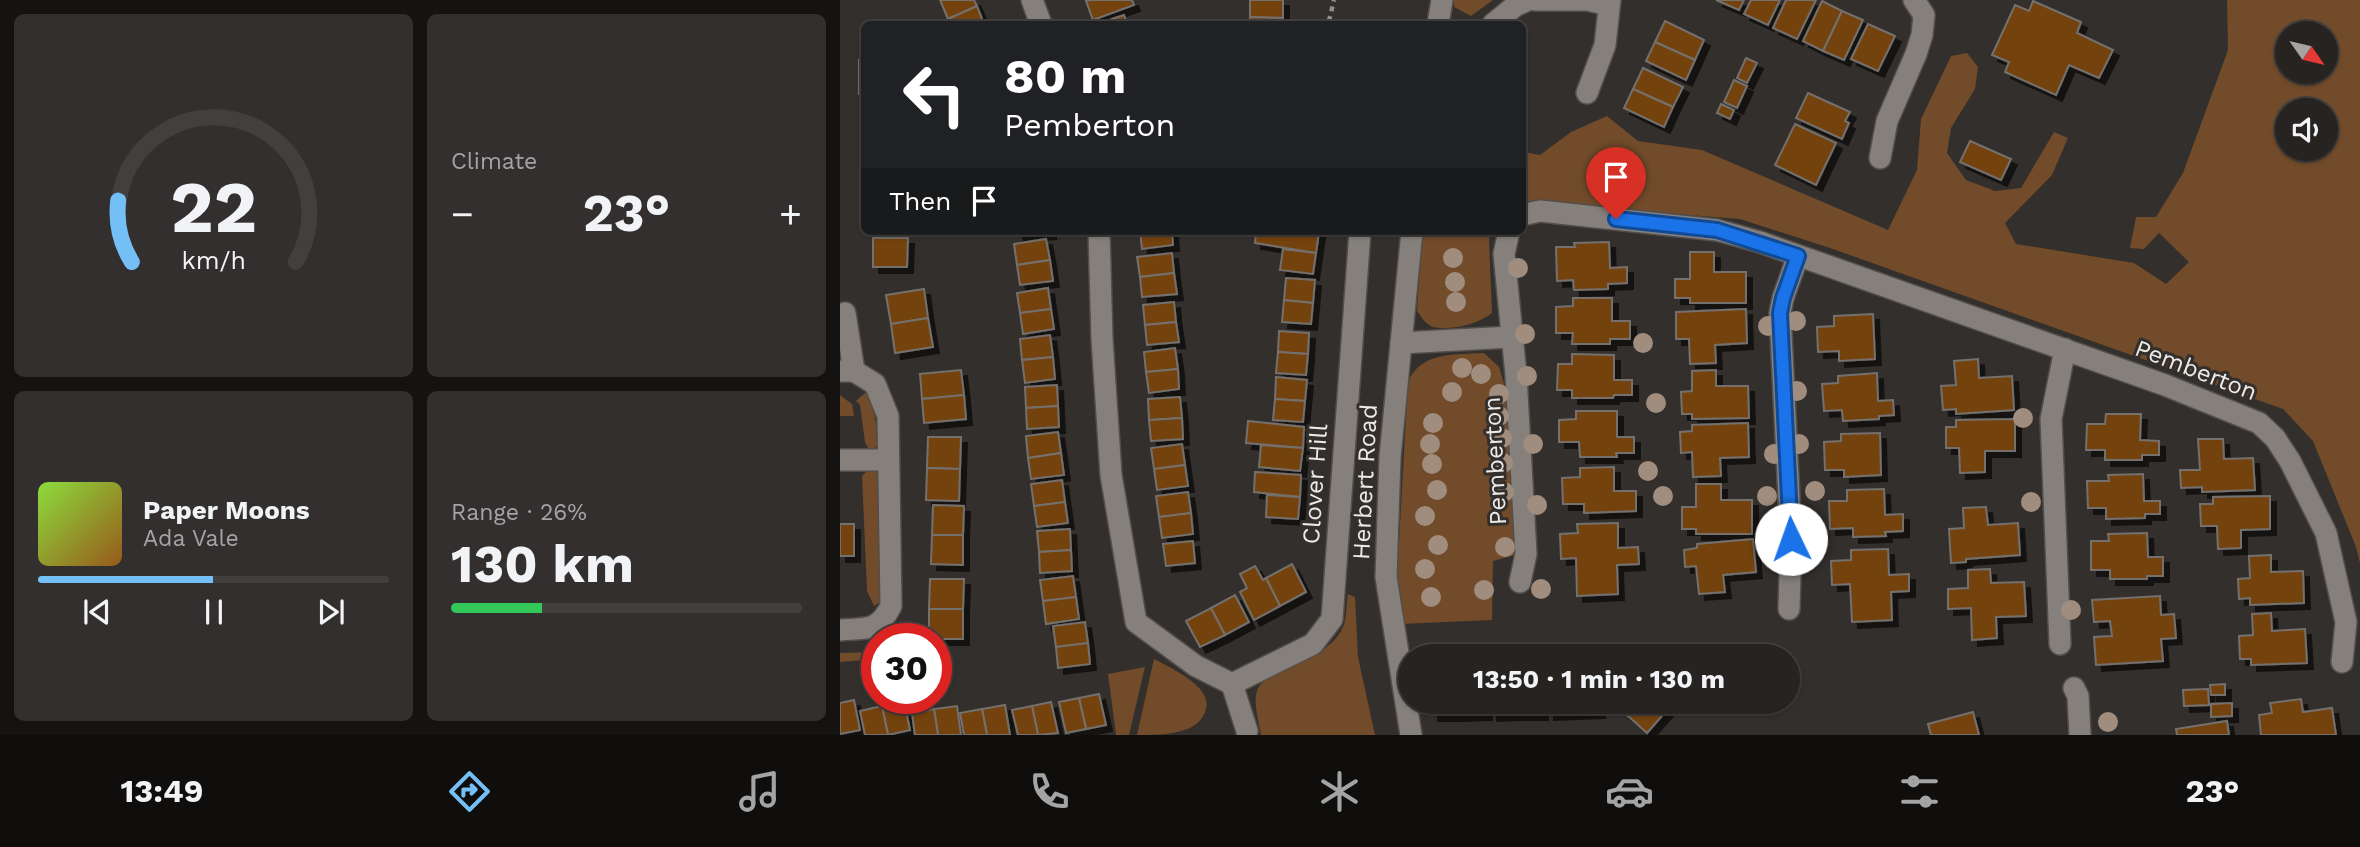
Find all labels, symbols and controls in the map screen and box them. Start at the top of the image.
north arrow [2275,21,2338,84]
map controls [2275,21,2338,161]
text: 80 m [1004,47,1126,105]
icon: left [889,49,980,140]
button: sound [2275,98,2338,161]
text: Pemberton [1004,106,1175,144]
pin [1586,147,1646,219]
text: Climate [451,148,537,175]
icon: arrive [1597,158,1635,196]
text: 22 [170,164,257,250]
icon: arrive [965,182,1003,220]
text: 23° [583,183,670,244]
text: Then [889,186,951,216]
text: − [451,192,474,236]
text: + [779,192,802,236]
text: km/h [181,245,246,274]
street label: Pemberton [2131,334,2261,406]
street label: Pemberton [1478,396,1512,526]
street label: Herbert Road [1347,403,1383,561]
street label: Clover Hill [1297,422,1333,545]
text: Paper Moons [143,495,310,525]
text: Range · 26% [451,499,587,526]
position arrow [1754,502,1828,576]
text: Ada Vale [143,525,239,552]
text: 130 km [451,534,634,595]
icon: previous [78,593,116,631]
icon: pause [195,593,233,631]
icon: next [312,593,350,631]
speed limit sign: 30 [861,623,952,714]
text: 13:50 · 1 min · 130 m [1473,664,1725,694]
icon: directions [445,767,494,816]
icon: music [735,767,784,816]
icon: phone [1025,767,1074,816]
icon: climate [1315,767,1364,816]
icon: car [1605,767,1654,816]
icon: filters [1895,767,1944,816]
text: 13:49 [121,772,203,810]
text: 23° [2186,772,2239,810]

